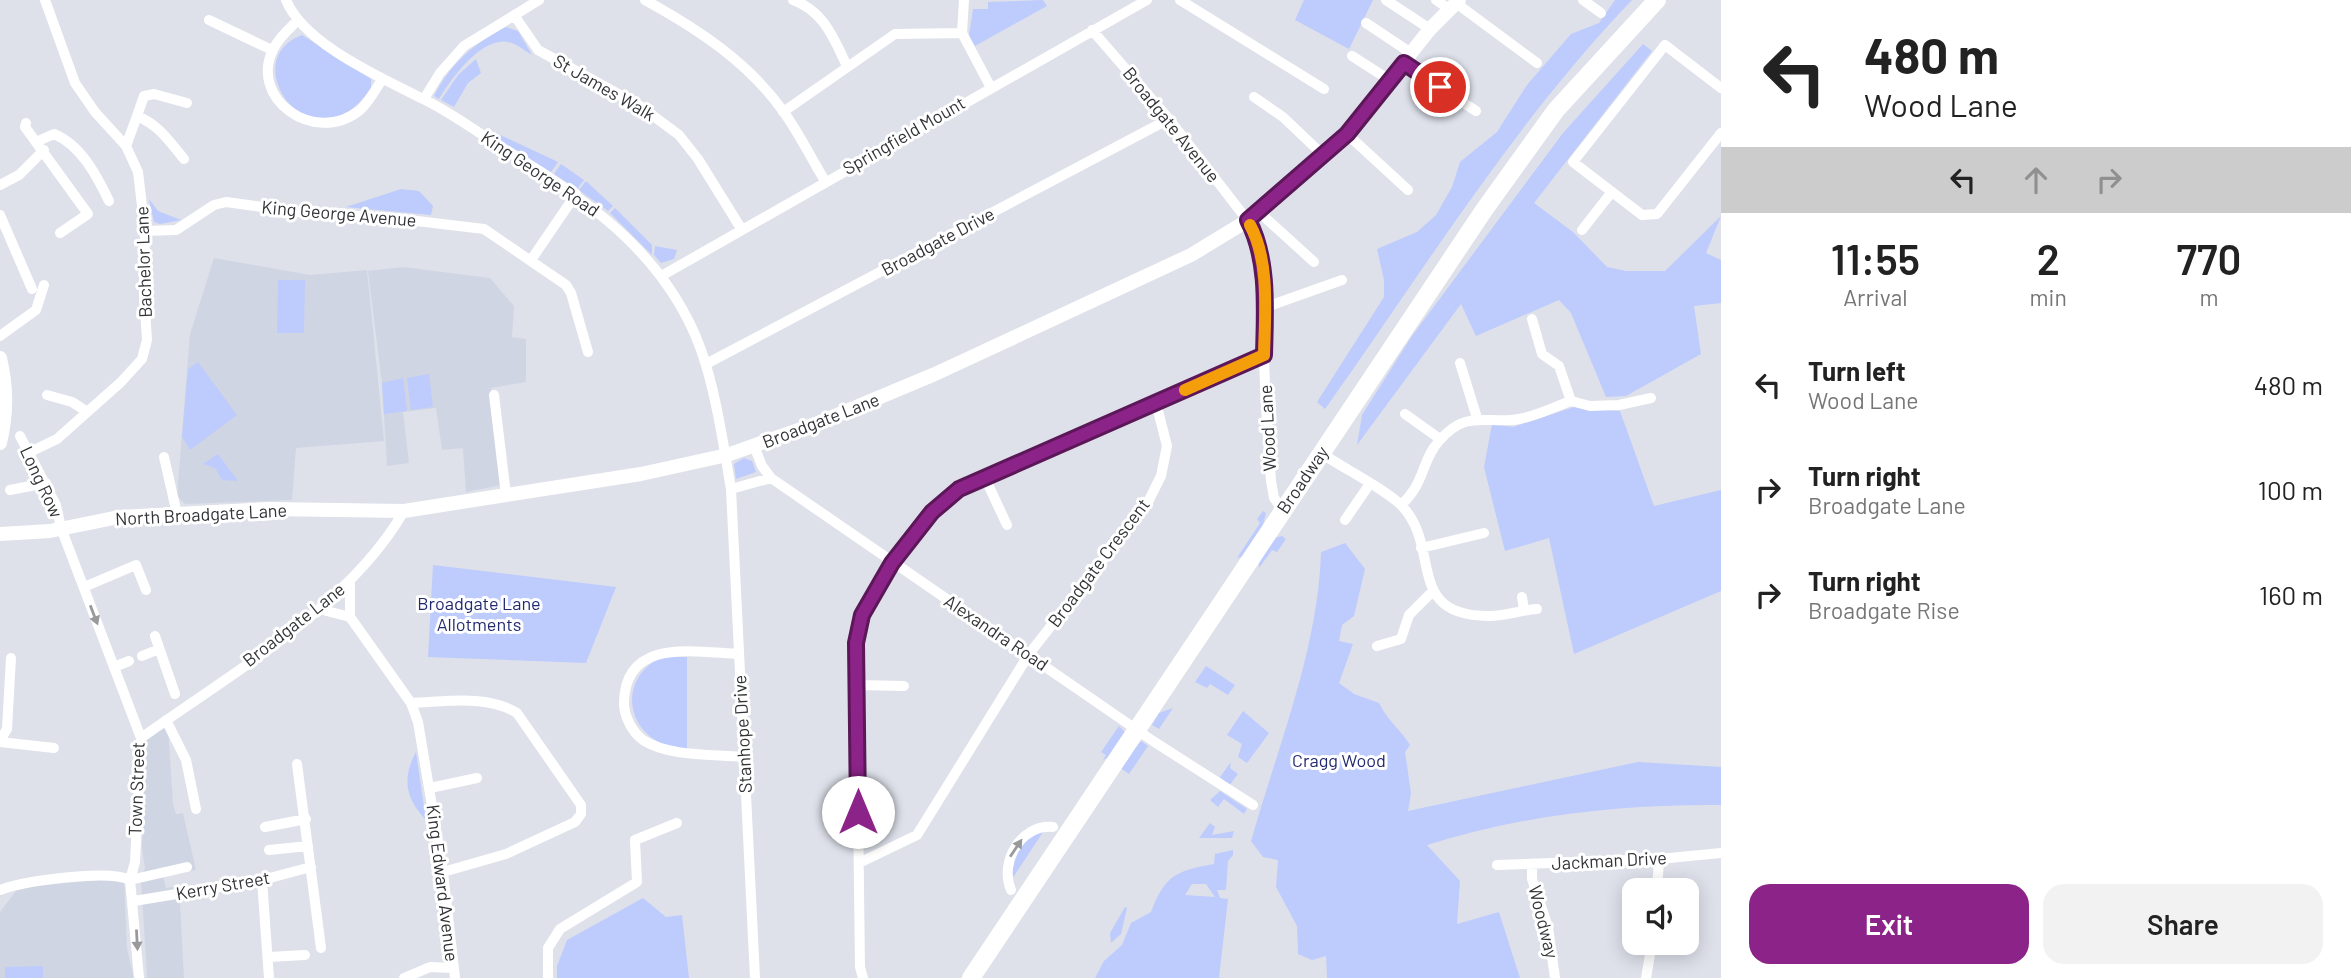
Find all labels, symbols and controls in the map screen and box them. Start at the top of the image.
text: 480 m [1864,25,1999,84]
icon: left [1749,28,1840,119]
street label: St James Walk [550,49,659,125]
pin [1410,57,1470,117]
street label: Broadgate Avenue [1119,62,1225,186]
icon: arrive [1421,68,1459,106]
text: Wood Lane [1864,85,2018,123]
street label: Springfield Mount [838,91,969,179]
street label: King George Road [477,125,604,221]
icon: left [1944,161,1982,199]
icon: ahead [2017,161,2055,199]
icon: right [2090,161,2128,199]
street label: King George Avenue [261,195,417,231]
street label: Broadgate Drive [877,202,998,280]
street label: Bachelor Lane [130,206,156,318]
text: 11:55 [1831,233,1920,283]
text: 2 [2037,233,2060,283]
text: 770 [2177,233,2241,283]
text: Arrival [1843,283,1907,311]
text: min [2030,283,2067,311]
text: m [2199,283,2218,311]
text: Turn left [1808,355,1906,386]
icon: left [1749,366,1787,404]
text: 480 m [2254,369,2323,400]
street label: Wood Lane [1254,384,1280,472]
text: Wood Lane [1808,386,1919,414]
street label: Broadgate Lane [759,388,882,452]
street label: Broadway [1272,441,1333,517]
street label: Long Row [16,442,68,521]
text: Turn right [1808,460,1921,491]
icon: right [1749,471,1787,509]
text: 100 m [2258,474,2323,505]
text: Broadgate Lane [1808,491,1966,519]
street label: Broadgate Crescent [1043,494,1154,631]
street label: North Broadgate Lane [114,499,287,529]
text: Turn right [1808,565,1921,596]
icon: right [1749,576,1787,614]
street label: Broadgate Lane [238,578,349,671]
text: 160 m [2259,579,2323,610]
street label: Alexandra Road [940,589,1053,675]
park label: Broadgate Lane Allotments [417,592,541,635]
text: Broadgate Rise [1808,596,1960,624]
one-way arrow [89,604,100,625]
street label: Stanhope Drive [728,674,756,794]
street label: Town Street [123,742,149,836]
park label: Cragg Wood [1292,749,1386,771]
position arrow [821,775,895,849]
street label: King Edward Avenue [422,803,464,963]
one-way arrow [1009,839,1023,857]
street label: Jackman Drive [1551,846,1667,874]
street label: Kerry Street [174,866,271,904]
map controls [1622,878,1699,955]
button: sound [1622,878,1699,955]
street label: Woodway [1524,883,1564,961]
button: Exit [1749,884,2029,964]
button: Share [2043,884,2323,964]
one-way arrow [131,929,142,951]

